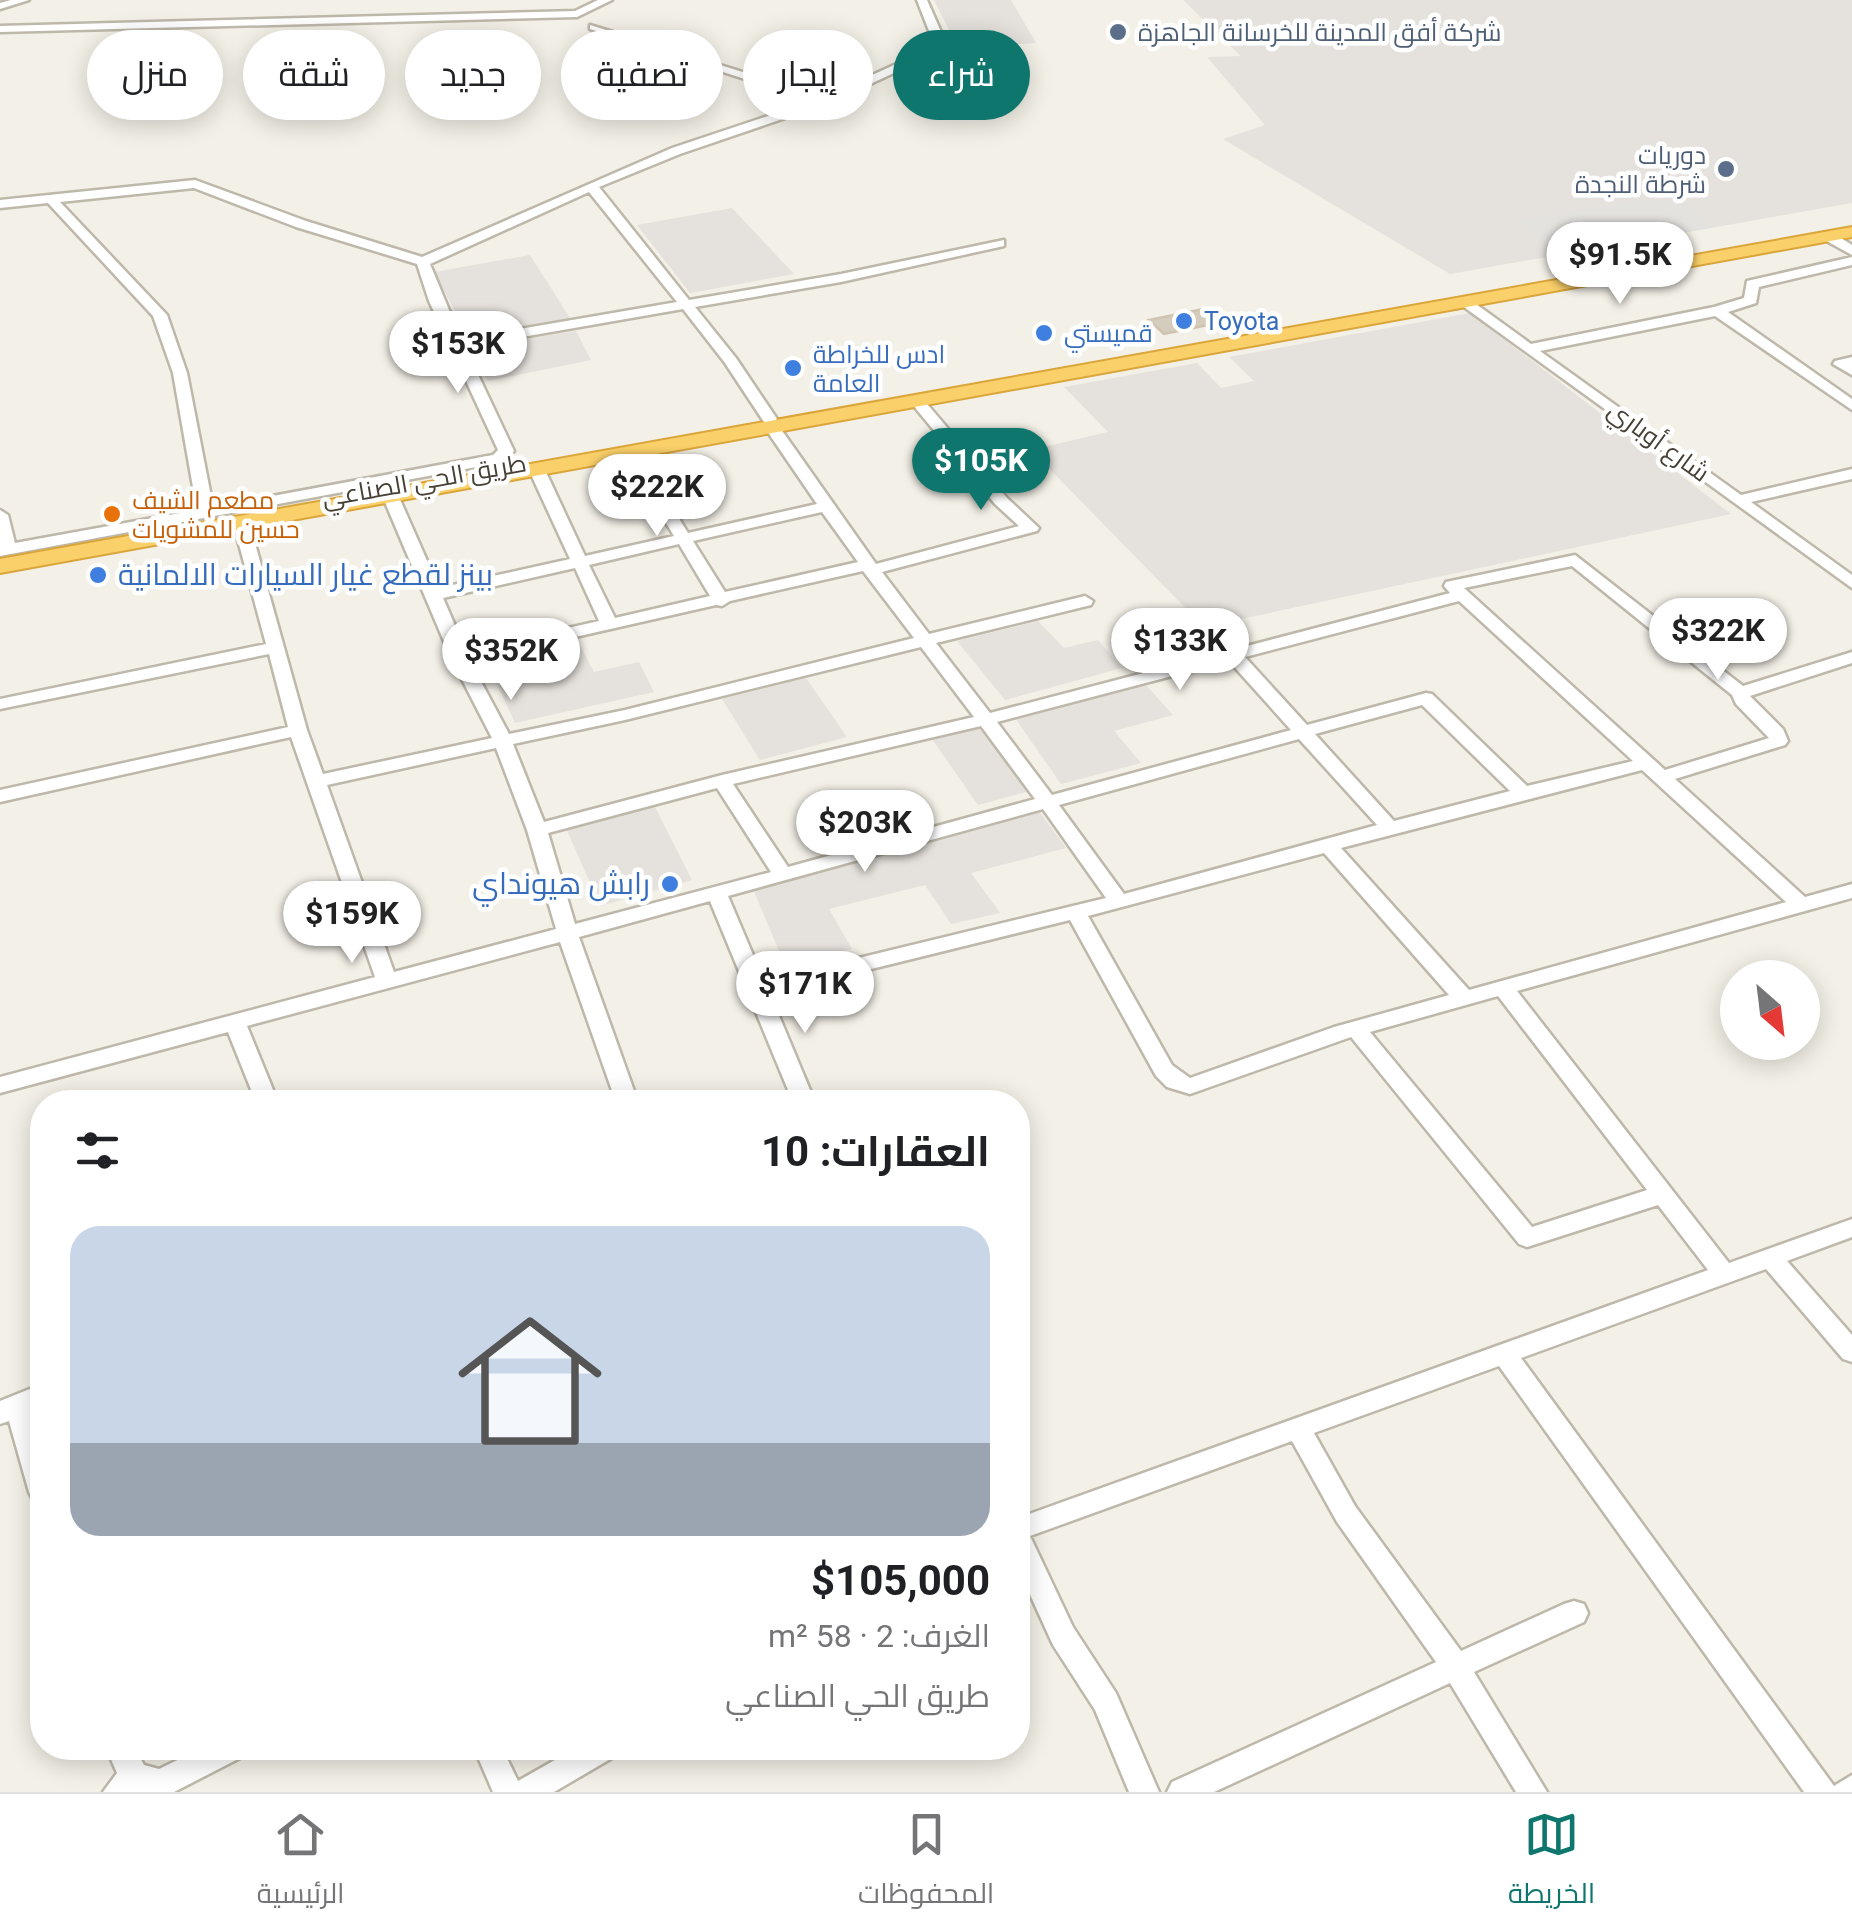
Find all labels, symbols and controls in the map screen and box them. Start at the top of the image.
place label: شركة أفق المدينة للخرسانة الجاهزة [1138,16,1502,48]
marker: شركة أفق المدينة للخرسانة الجاهزة [1107,21,1129,43]
chip: منزل [87,30,223,120]
chip: شقة [243,30,385,120]
chip: جديد [405,30,541,120]
chip: تصفية [561,30,723,120]
chip: إيجار [743,30,873,120]
chip: شراء [893,30,1030,120]
place label: دوريات شرطة النجدة [1575,141,1706,199]
marker: دوريات شرطة النجدة [1715,158,1737,180]
pin: $91.5K [1539,222,1701,307]
text: $91.5K [1568,235,1672,273]
place label: Toyota [1204,307,1279,336]
marker: Toyota [1173,310,1195,332]
pin: $153K [388,311,528,396]
place label: قميستي [1064,319,1153,353]
marker: قميستي [1033,322,1055,344]
text: $153K [411,324,505,362]
place label: ادس للخراطة العامة [813,340,945,398]
marker: ادس للخراطة العامة [782,357,804,379]
street label: شارع أوباري [1600,393,1716,492]
pin: $105K [911,428,1051,513]
text: $105K [934,441,1028,479]
street label: طريق الحي الصناعي [320,448,529,518]
pin: $222K [587,454,727,539]
text: $222K [610,467,704,505]
place label: مطعم الشيف حسين للمشويات [132,486,300,544]
marker: مطعم الشيف حسين للمشويات [101,503,123,525]
place label: بينز لقطع غيار السيارات الالمانية [118,557,493,595]
marker: بينز لقطع غيار السيارات الالمانية [87,564,109,586]
pin: $322K [1648,598,1788,683]
pin: $133K [1110,608,1250,693]
text: $322K [1671,611,1765,649]
pin: $352K [441,618,581,703]
text: $133K [1133,621,1227,659]
text: $352K [464,631,558,669]
pin: $203K [795,790,935,875]
text: $203K [818,803,912,841]
place label: رابش هيونداي [472,866,650,907]
marker: رابش هيونداي [659,873,681,895]
pin: $159K [282,881,422,966]
text: $159K [305,894,399,932]
pin: $171K [735,951,875,1036]
north arrow [1720,960,1820,1060]
map controls [1720,960,1820,1060]
text: $171K [758,964,852,1002]
icon: filters [70,1123,125,1178]
text: العقارات: 10 [761,1127,990,1176]
icon: home [440,1291,620,1471]
text: $105,000 [811,1556,990,1605]
text: الغرف: 2 · 58 m² [768,1617,990,1655]
text: طريق الحي الصناعي [725,1677,990,1715]
tab: الرئيسية [257,1807,345,1919]
tab: المحفوظات [858,1807,994,1919]
tab: الخريطة [1508,1807,1595,1919]

